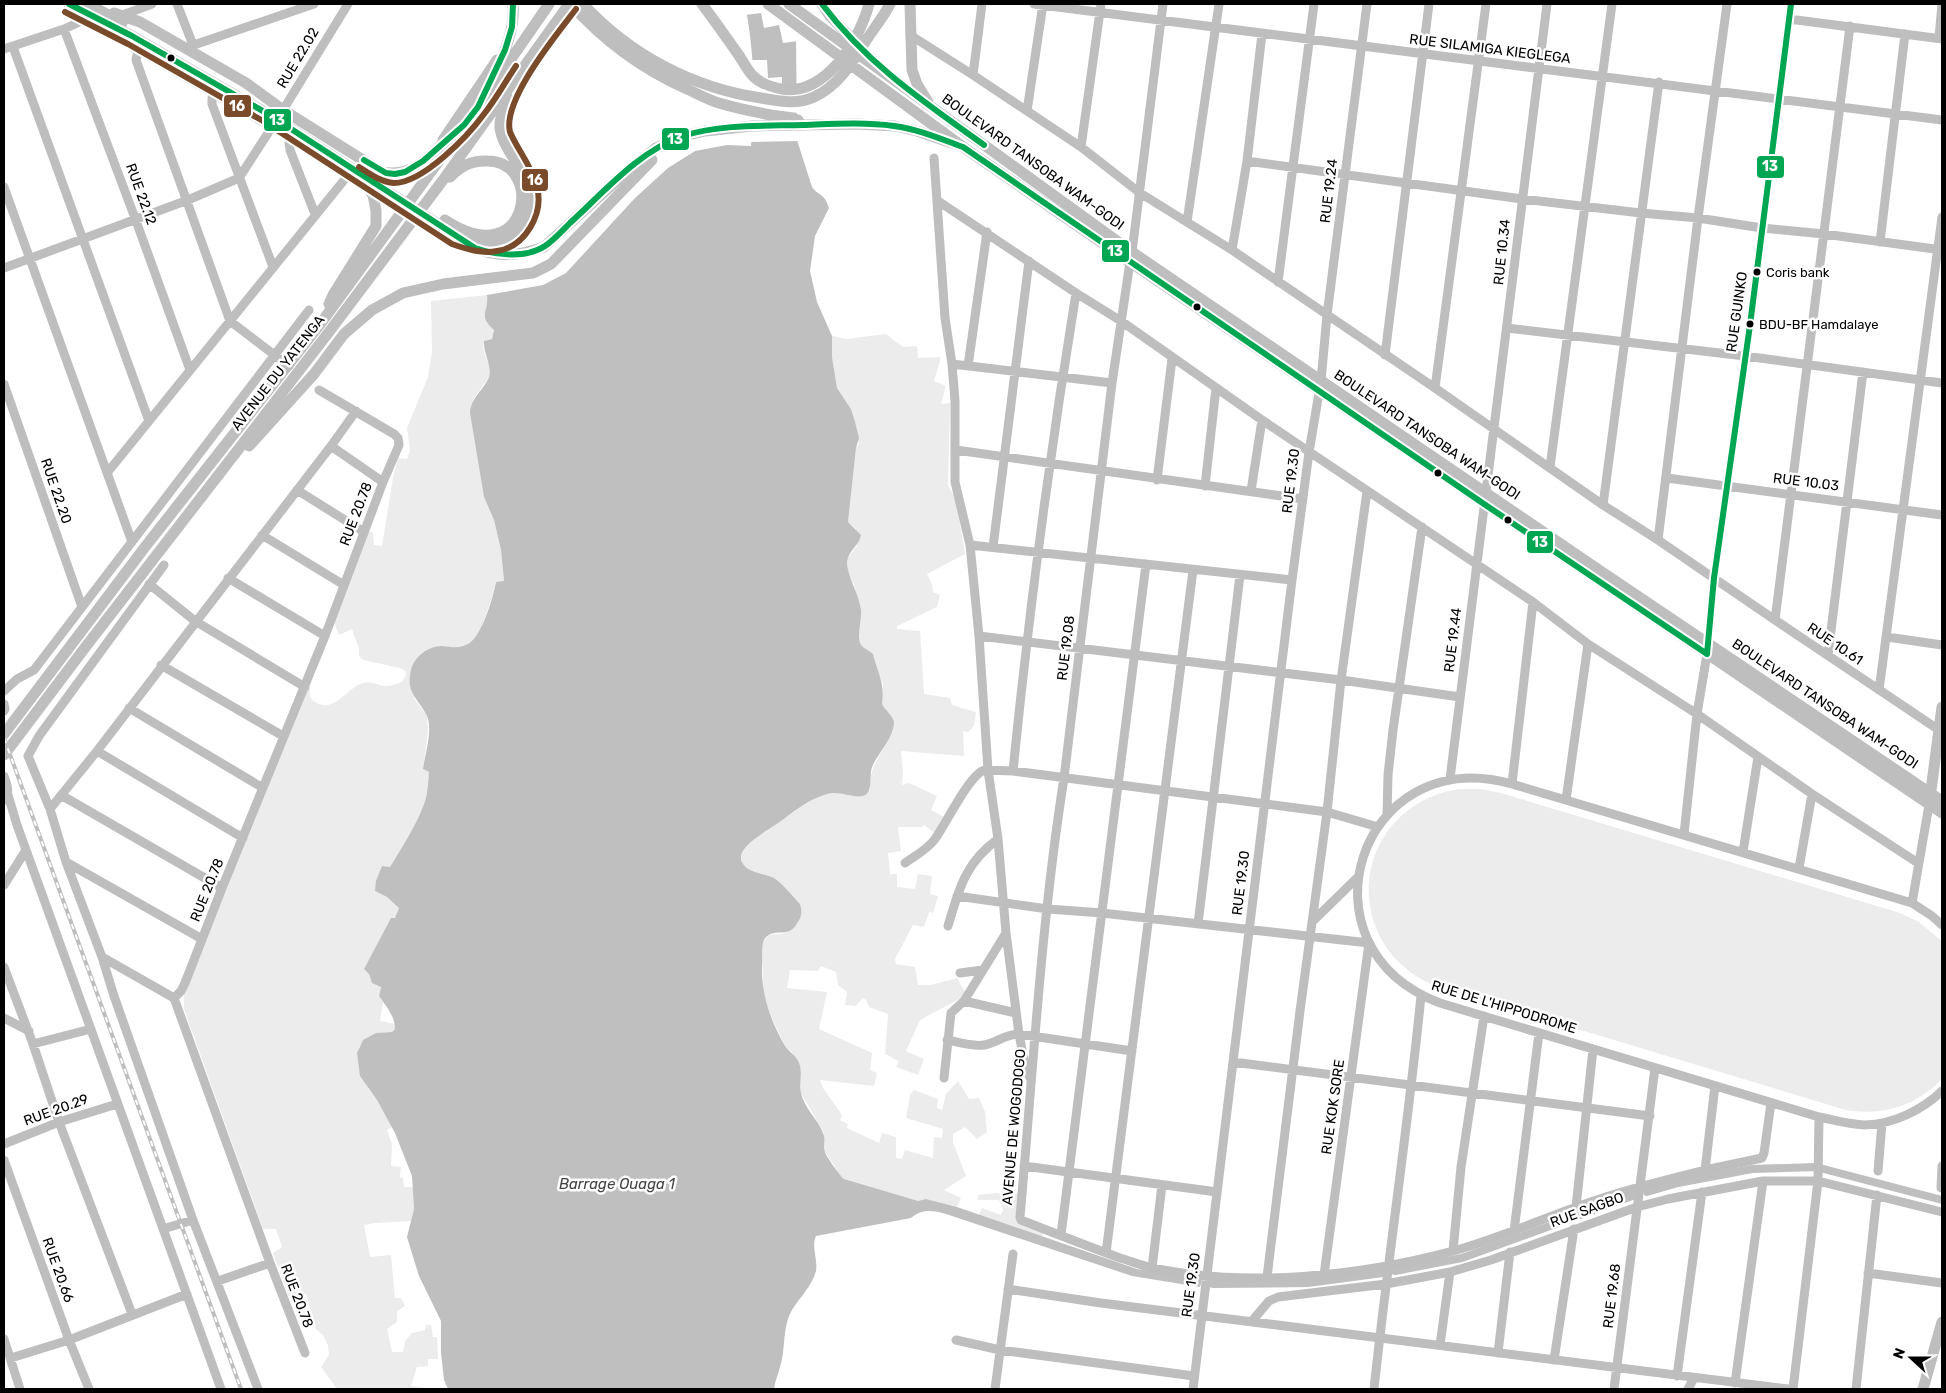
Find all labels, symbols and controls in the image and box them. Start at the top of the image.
street label: RUE 22.02 [273,25,323,91]
street label: RUE SILAMIGA KIEGLEGA [1408,31,1572,67]
unlabelled marker [166,53,176,63]
street label: BOULEVARD TANSOBA WAM-GODI [939,90,1127,234]
line badge: 16 [223,94,252,118]
text: 16 [229,98,245,115]
line badge: 13 [263,108,292,132]
text: 13 [269,112,285,129]
line badge: 13 [661,127,690,151]
text: 13 [667,131,683,148]
line badge: 13 [1756,155,1785,179]
street label: RUE 19.24 [1317,158,1341,224]
text: 13 [1762,158,1778,175]
street label: RUE 22.12 [122,161,160,227]
line badge: 16 [521,168,549,192]
text: 16 [527,172,543,189]
street label: RUE 10.34 [1490,218,1514,286]
line badge: 13 [1101,239,1130,263]
text: 13 [1107,243,1123,260]
place label: Coris bank [1766,265,1830,280]
marker: Coris bank [1752,267,1762,277]
street label: RUE GUINKO [1723,271,1751,353]
unlabelled marker [1192,302,1202,312]
street label: AVENUE DU YATENGA [228,311,329,434]
place label: BDU-BF Hamdalaye [1759,317,1878,332]
marker: BDU-BF Hamdalaye [1745,319,1755,329]
street label: BOULEVARD TANSOBA WAM-GODI [1331,366,1523,504]
street label: RUE 19.30 [1279,448,1303,514]
street label: RUE 22.20 [37,456,75,526]
unlabelled marker [1433,468,1443,478]
street label: RUE 10.03 [1772,470,1840,494]
street label: RUE 20.78 [336,480,376,548]
unlabelled marker [1503,515,1513,525]
line badge: 13 [1526,530,1554,554]
text: 13 [1532,534,1548,551]
street label: RUE 19.44 [1441,606,1465,673]
street label: RUE 19.08 [1054,614,1078,681]
street label: RUE 10.61 [1804,619,1866,669]
street label: BOULEVARD TANSOBA WAM-GODI [1729,635,1921,773]
street label: RUE 19.30 [1229,850,1253,916]
street label: RUE 20.78 [187,856,227,924]
street label: RUE DE L'HIPPODROME [1429,977,1579,1037]
street label: AVENUE DE WOGODOGO [999,1048,1029,1206]
street label: RUE KOK SORE [1318,1058,1348,1156]
street label: RUE 20.29 [21,1090,91,1130]
water label: Barrage Ouaga 1 [559,1175,676,1193]
street label: RUE SAGBO [1548,1189,1626,1231]
street label: RUE 20.66 [38,1235,78,1305]
street label: RUE 19.30 [1178,1251,1204,1318]
street label: RUE 20.78 [277,1262,317,1330]
street label: RUE 19.68 [1600,1263,1624,1329]
north arrow [1886,1333,1936,1383]
text: N [1890,1346,1909,1361]

